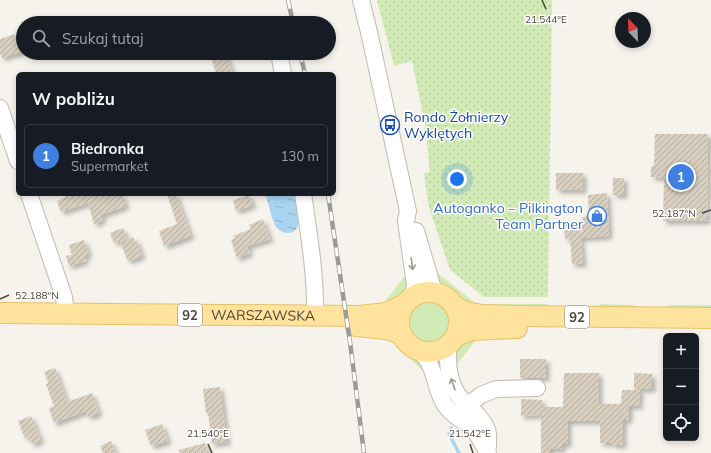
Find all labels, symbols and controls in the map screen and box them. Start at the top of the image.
north arrow [615,12,651,48]
text: 21.544°E [525,13,567,26]
search box [16,16,336,60]
icon: search [30,27,52,49]
text: Szukaj tutaj [62,29,144,48]
text: W pobliżu [32,88,115,109]
place label: Rondo Żołnierzy Wyklętych [404,108,509,142]
bus stop icon: Rondo Żołnierzy Wyklętych [379,114,401,136]
text: Biedronka [71,139,144,158]
text: 1 [42,148,50,164]
text: 130 m [281,148,319,164]
text: Supermarket [71,158,148,174]
pin: 1 [668,162,694,192]
your location [447,169,467,189]
place label: Autoganko – Pilkington Team Partner [433,199,584,233]
shop icon: Autoganko – Pilkington Team Partner [586,205,608,227]
text: 52.187°N [652,207,696,220]
one-way arrow [408,257,416,270]
text: 52.188°N [15,289,59,302]
road number: 92 [178,304,202,326]
street label: WARSZAWSKA [211,306,316,325]
road number: 92 [565,306,589,328]
map controls [663,333,699,441]
button: + [663,333,699,369]
button: − [663,369,699,405]
one-way arrow [449,378,456,391]
button: locate [663,405,699,441]
text: 21.540°E [187,427,229,440]
text: 21.542°E [449,427,491,440]

